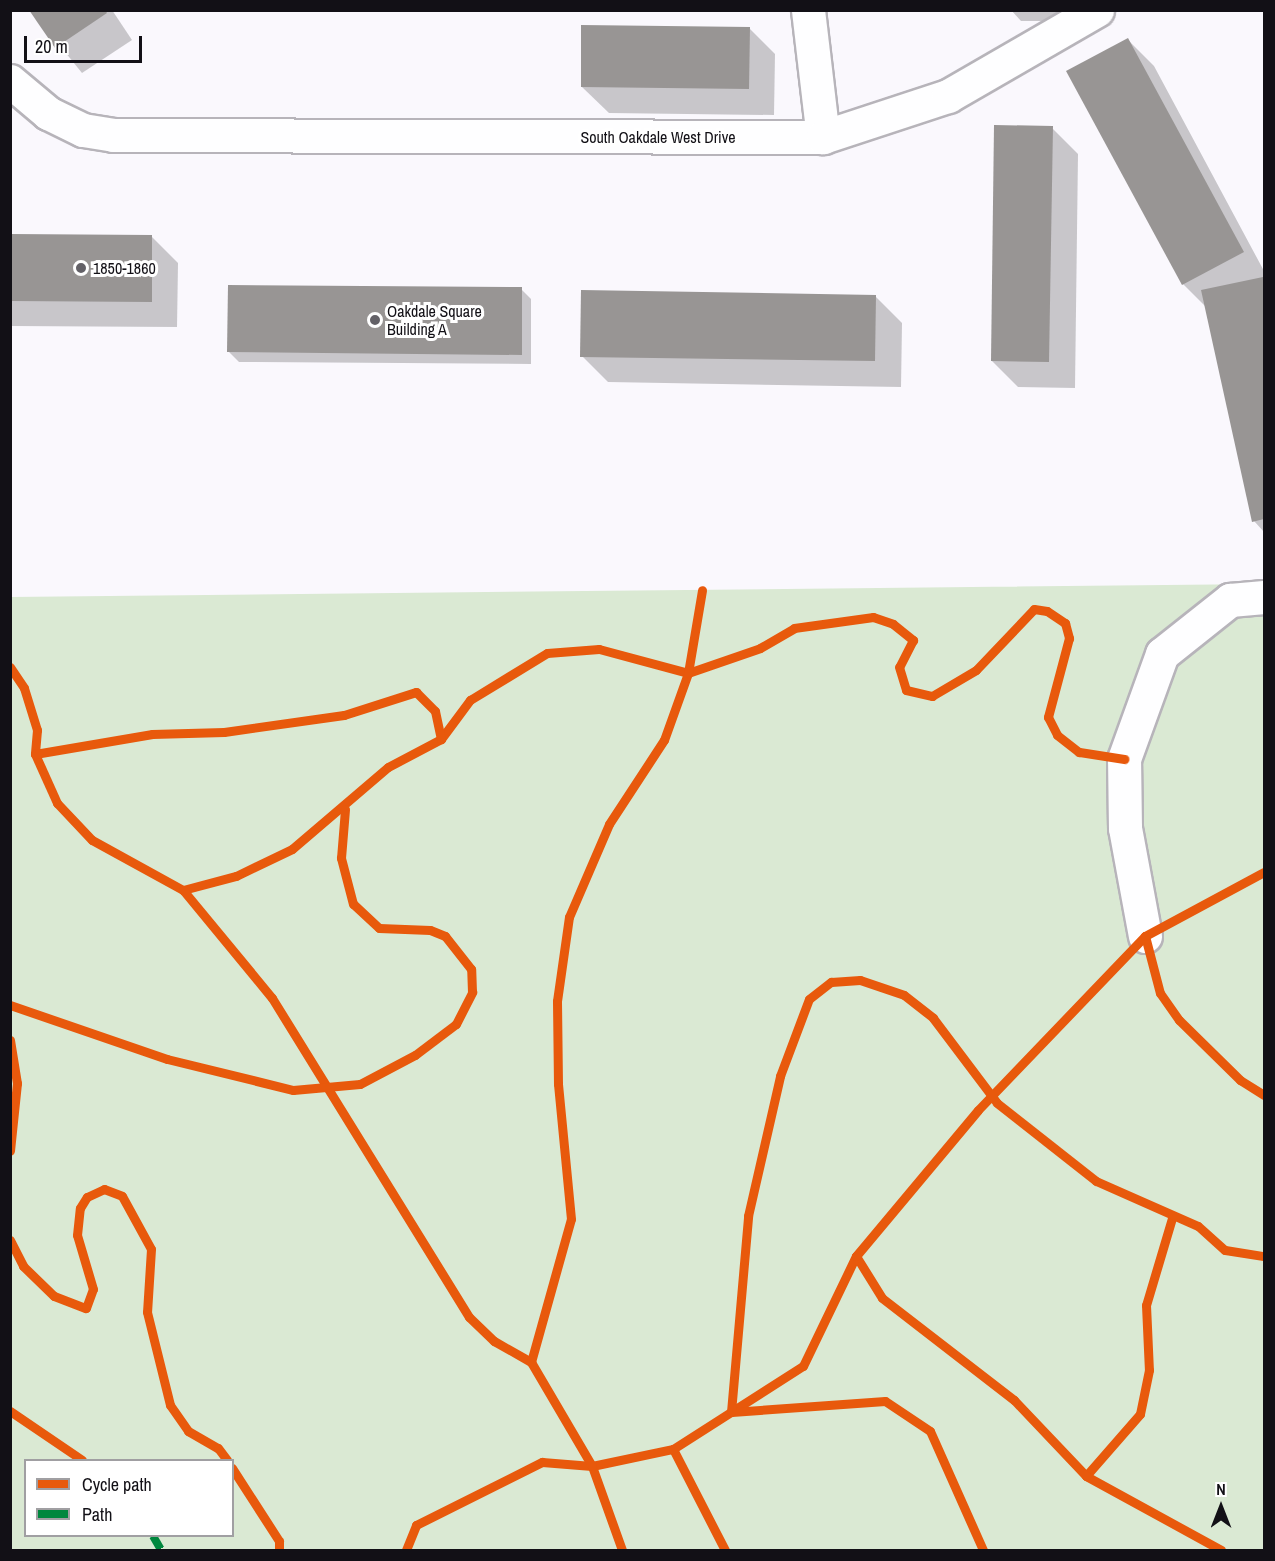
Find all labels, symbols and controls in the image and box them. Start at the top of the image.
scale bar [27,24,146,62]
text: 20 m [35,34,68,59]
street label: South Oakdale West Drive [580,127,736,147]
place label: 1850-1860 [93,258,156,278]
marker: 1850-1860 [74,261,88,275]
place label: Oakdale Square Building A [387,301,482,339]
marker: Oakdale Square Building A [368,313,382,327]
legend [24,1459,234,1537]
text: Cycle path [82,1472,152,1497]
north arrow [1191,1477,1251,1537]
text: N [1216,1478,1226,1500]
text: Path [82,1502,112,1527]

